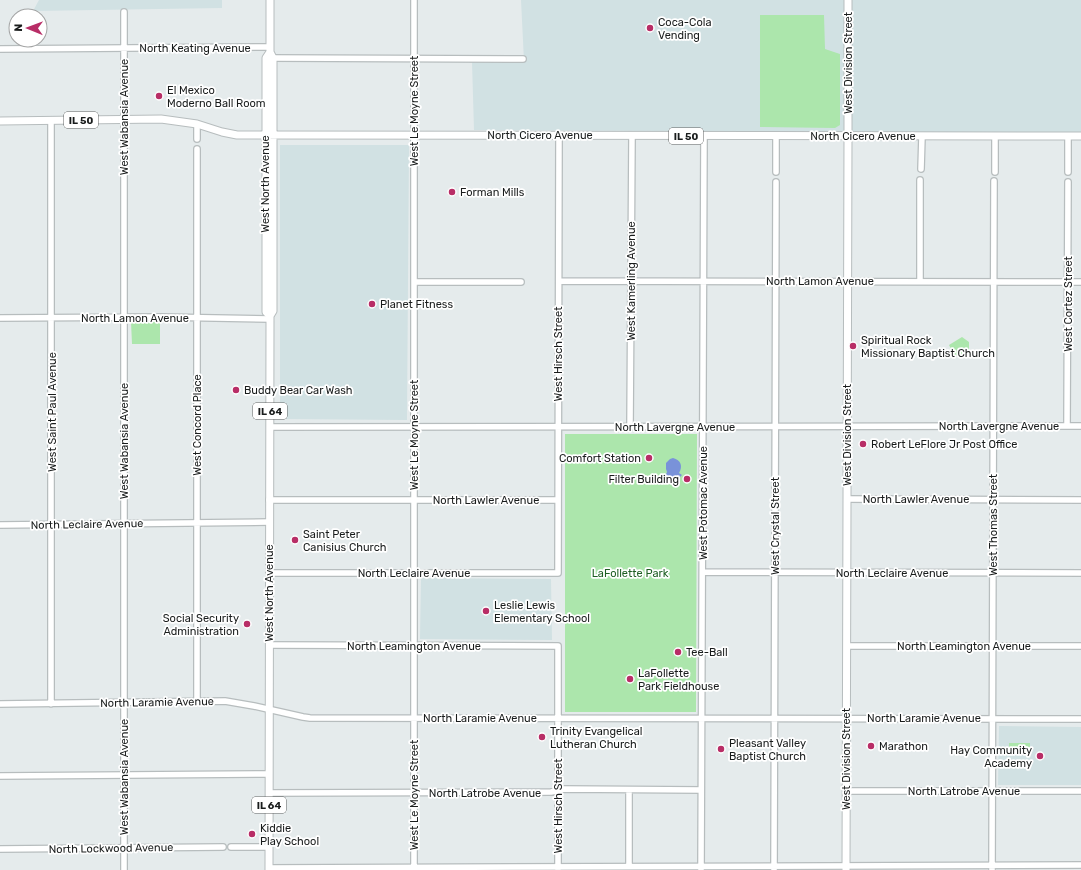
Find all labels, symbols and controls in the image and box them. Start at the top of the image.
north arrow [8,8,48,48]
street label: West Division Street [842,11,855,114]
place label: Coca-Cola Vending [658,16,712,42]
marker: Coca-Cola Vending [645,23,655,33]
text: N [12,24,25,32]
street label: North Keating Avenue [139,42,251,55]
street label: West Le Moyne Street [408,55,421,166]
street label: West Wabansia Avenue [118,59,131,175]
place label: El Mexico Moderno Ball Room [167,84,266,110]
marker: El Mexico Moderno Ball Room [154,91,164,101]
road number: IL 50 [64,112,98,128]
road number: IL 50 [669,128,703,144]
street label: North Cicero Avenue [487,129,593,142]
street label: North Cicero Avenue [810,130,916,143]
street label: West North Avenue [259,135,272,233]
place label: Forman Mills [460,186,525,199]
marker: Forman Mills [447,187,457,197]
street label: West Kamerling Avenue [625,221,638,341]
street label: West Cortez Street [1062,255,1075,352]
street label: North Lamon Avenue [766,275,874,288]
place label: Planet Fitness [380,298,453,311]
marker: Planet Fitness [367,299,377,309]
street label: West Hirsch Street [552,306,565,401]
street label: North Lamon Avenue [81,312,189,325]
place label: Spiritual Rock Missionary Baptist Church [861,334,995,360]
marker: Spiritual Rock Missionary Baptist Church [848,341,858,351]
street label: West Saint Paul Avenue [46,352,59,472]
street label: West Concord Place [191,374,204,476]
street label: West Le Moyne Street [408,379,421,490]
street label: West Wabansia Avenue [118,383,131,499]
street label: West Division Street [841,383,854,486]
place label: Buddy Bear Car Wash [244,384,353,397]
marker: Buddy Bear Car Wash [231,385,241,395]
road number: IL 64 [253,403,287,419]
street label: North Lavergne Avenue [939,420,1059,433]
street label: North Lavergne Avenue [615,421,735,434]
place label: Robert LeFlore Jr Post Office [871,438,1018,451]
marker: Robert LeFlore Jr Post Office [858,439,868,449]
street label: West Potomac Avenue [697,446,710,560]
place label: Comfort Station [559,452,641,465]
marker: Comfort Station [644,453,654,463]
place label: Filter Building [608,473,679,486]
street label: West Thomas Street [987,473,1000,576]
marker: Filter Building [682,474,692,484]
street label: West Crystal Street [769,476,782,575]
street label: North Lawler Avenue [863,493,969,506]
street label: North Lawler Avenue [433,494,539,507]
street label: North Leclaire Avenue [31,517,143,532]
place label: Saint Peter Canisius Church [303,528,386,554]
marker: Saint Peter Canisius Church [290,535,300,545]
street label: West North Avenue [263,544,276,642]
street label: North Leclaire Avenue [358,567,470,580]
park label: LaFollette Park [592,567,669,580]
street label: North Leclaire Avenue [836,567,948,580]
place label: Leslie Lewis Elementary School [494,599,590,625]
marker: Leslie Lewis Elementary School [481,606,491,616]
place label: Social Security Administration [163,612,239,638]
marker: Social Security Administration [242,619,252,629]
street label: North Leamington Avenue [347,640,481,653]
street label: North Leamington Avenue [897,640,1031,653]
place label: Tee-Ball [686,646,728,659]
marker: Tee-Ball [673,647,683,657]
place label: LaFollette Park Fieldhouse [638,667,719,693]
marker: LaFollette Park Fieldhouse [625,674,635,684]
street label: North Laramie Avenue [100,695,214,710]
street label: West Division Street [840,707,853,810]
street label: North Laramie Avenue [423,712,537,725]
street label: North Laramie Avenue [867,712,981,725]
street label: West Wabansia Avenue [118,719,131,835]
place label: Trinity Evangelical Lutheran Church [550,725,642,751]
marker: Trinity Evangelical Lutheran Church [537,732,547,742]
place label: Pleasant Valley Baptist Church [729,737,806,763]
street label: West Le Moyne Street [408,739,421,850]
place label: Marathon [879,740,928,753]
marker: Marathon [866,741,876,751]
marker: Pleasant Valley Baptist Church [716,744,726,754]
place label: Hay Community Academy [950,744,1032,770]
marker: Hay Community Academy [1035,751,1045,761]
street label: West Hirsch Street [552,758,565,853]
street label: North Latrobe Avenue [908,785,1020,798]
street label: North Latrobe Avenue [429,787,541,800]
road number: IL 64 [252,797,286,813]
place label: Kiddie Play School [260,822,319,848]
marker: Kiddie Play School [247,829,257,839]
street label: North Lockwood Avenue [49,841,173,856]

